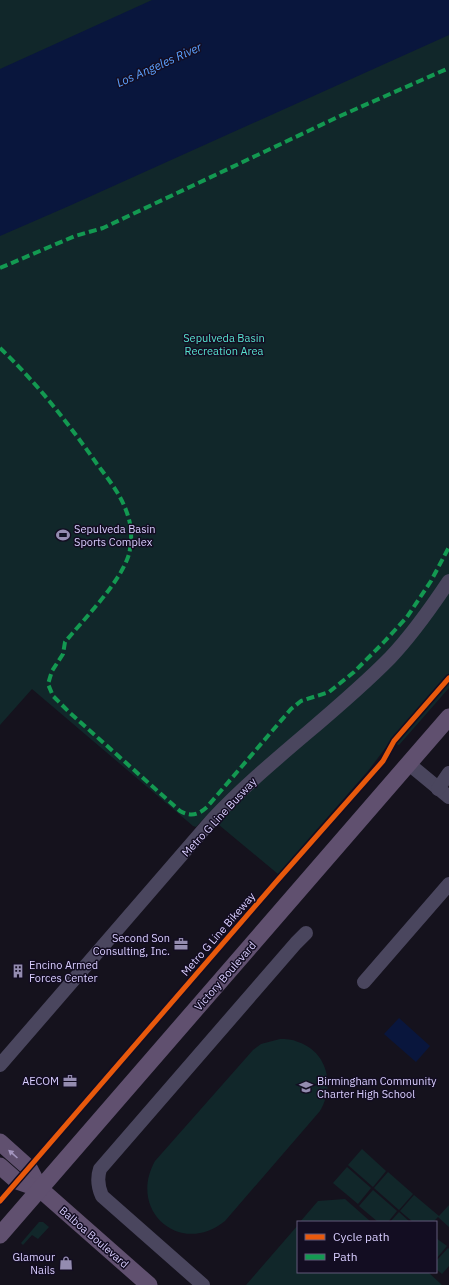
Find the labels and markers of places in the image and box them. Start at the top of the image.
place label: Sepulveda Basin Sports Complex [74,522,156,549]
sports icon: Sepulveda Basin Sports Complex [55,527,71,543]
place label: Second Son Consulting, Inc. [93,931,170,958]
office icon: Second Son Consulting, Inc. [173,936,189,952]
place label: Encino Armed Forces Center [29,958,98,985]
building icon: Encino Armed Forces Center [10,963,26,979]
office icon: AECOM [62,1073,78,1089]
place label: AECOM [22,1074,59,1088]
place label: Birmingham Community Charter High School [317,1074,437,1101]
school or university icon: Birmingham Community Charter High School [298,1079,314,1095]
place label: Glamour Nails [12,1250,55,1277]
shop icon: Glamour Nails [58,1255,74,1271]

